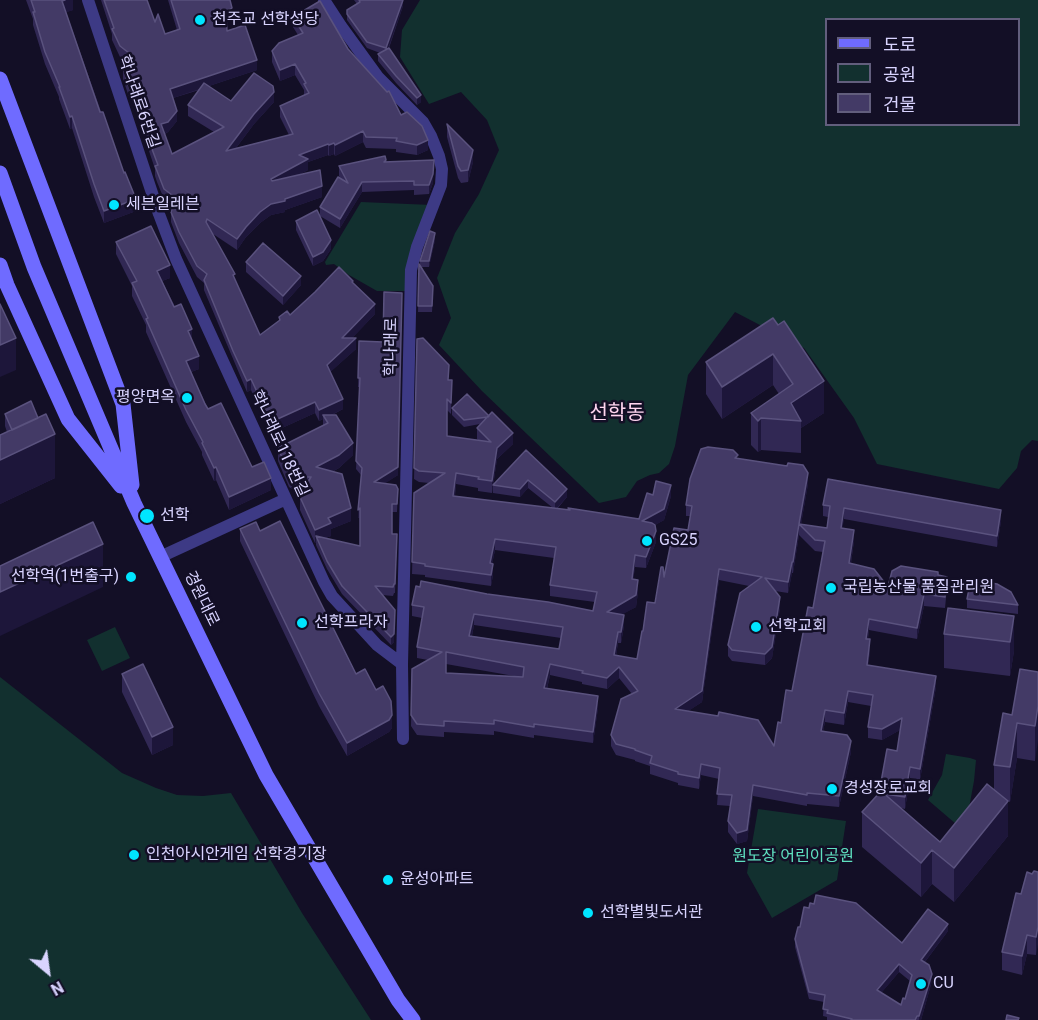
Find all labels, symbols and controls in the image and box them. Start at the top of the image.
place label: 천주교 선학성당 [212,10,319,30]
marker: 천주교 선학성당 [193,13,207,27]
legend [825,18,1020,126]
text: 도로 [883,34,916,55]
street label: 학나래로6번길 [113,53,163,151]
text: 공원 [883,64,916,85]
text: 건물 [883,94,916,115]
place label: 세븐일레븐 [126,195,200,215]
marker: 세븐일레븐 [107,198,121,212]
street label: 학나래로 [382,317,402,377]
place label: 평양면옥 [116,388,175,408]
street label: 학나래로118번길 [246,388,312,500]
marker: 평양면옥 [180,391,194,405]
district label: 선학동 [589,402,645,426]
place label: 선학 [160,506,189,526]
marker: 선학 [138,507,156,525]
place label: GS25 [659,531,697,551]
marker: GS25 [640,534,654,548]
place label: 선학역(1번출구) [11,567,119,587]
street label: 경원대로 [179,568,223,630]
marker: 선학역(1번출구) [124,570,138,584]
place label: 국립농산물 품질관리원 [843,578,994,598]
marker: 국립농산물 품질관리원 [824,581,838,595]
place label: 선학프라자 [314,613,388,633]
marker: 선학프라자 [295,616,309,630]
place label: 선학교회 [768,617,827,637]
marker: 선학교회 [749,620,763,634]
place label: 경성장로교회 [844,779,932,799]
marker: 경성장로교회 [825,782,839,796]
place label: 인천아시안게임 선학경기장 [146,845,327,865]
park label: 원도장 어린이공원 [732,847,854,867]
marker: 인천아시안게임 선학경기장 [127,848,141,862]
place label: 윤성아파트 [400,870,474,890]
marker: 윤성아파트 [381,873,395,887]
place label: 선학별빛도서관 [600,903,703,923]
marker: 선학별빛도서관 [581,906,595,920]
north arrow [18,942,78,1002]
place label: CU [933,974,954,994]
text: N [47,977,67,999]
marker: CU [914,977,928,991]

